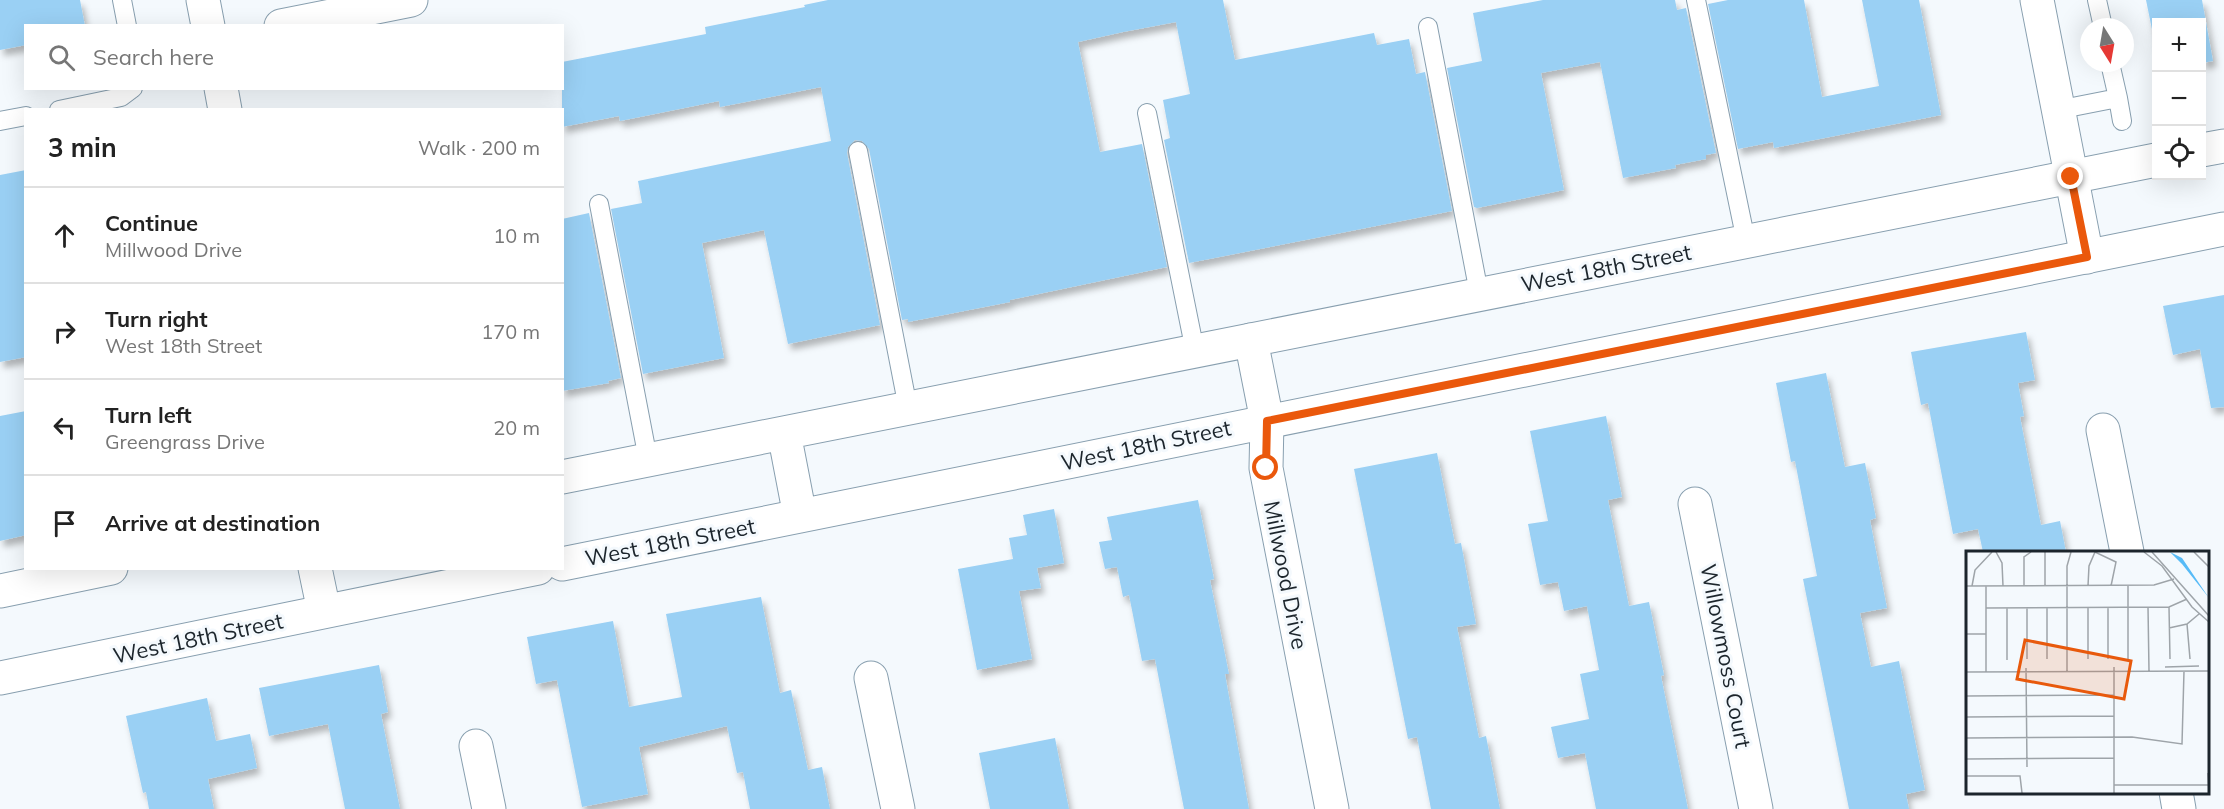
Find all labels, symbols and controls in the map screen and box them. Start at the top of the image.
north arrow [2080,18,2134,72]
map controls [2152,18,2206,180]
button: + [2152,18,2206,72]
search box [24,24,564,90]
icon: search [45,41,78,74]
text: Search here [93,43,214,71]
button: − [2152,72,2206,126]
button: locate [2152,126,2206,180]
text: 3 min [48,131,117,164]
text: Walk · 200 m [418,135,540,160]
route end [2057,163,2083,189]
text: Continue [105,209,198,237]
icon: ahead [48,219,81,252]
text: 10 m [493,223,540,248]
text: Millwood Drive [105,237,242,262]
street label: West 18th Street [1518,238,1694,298]
text: Turn right [105,305,208,333]
icon: right [48,315,81,348]
text: 170 m [481,319,540,344]
text: West 18th Street [105,333,262,358]
text: Turn left [105,401,192,429]
icon: left [48,411,81,444]
street label: West 18th Street [1058,413,1234,477]
text: 20 m [493,415,540,440]
text: Greengrass Drive [105,429,265,454]
route start [1252,454,1278,480]
street label: Millwood Drive [1258,498,1314,652]
icon: arrive [48,507,81,540]
text: Arrive at destination [105,509,320,537]
street label: West 18th Street [582,512,758,572]
inset map [1966,551,2209,794]
street label: Willowmoss Court [1694,562,1758,751]
street label: West 18th Street [110,606,286,670]

